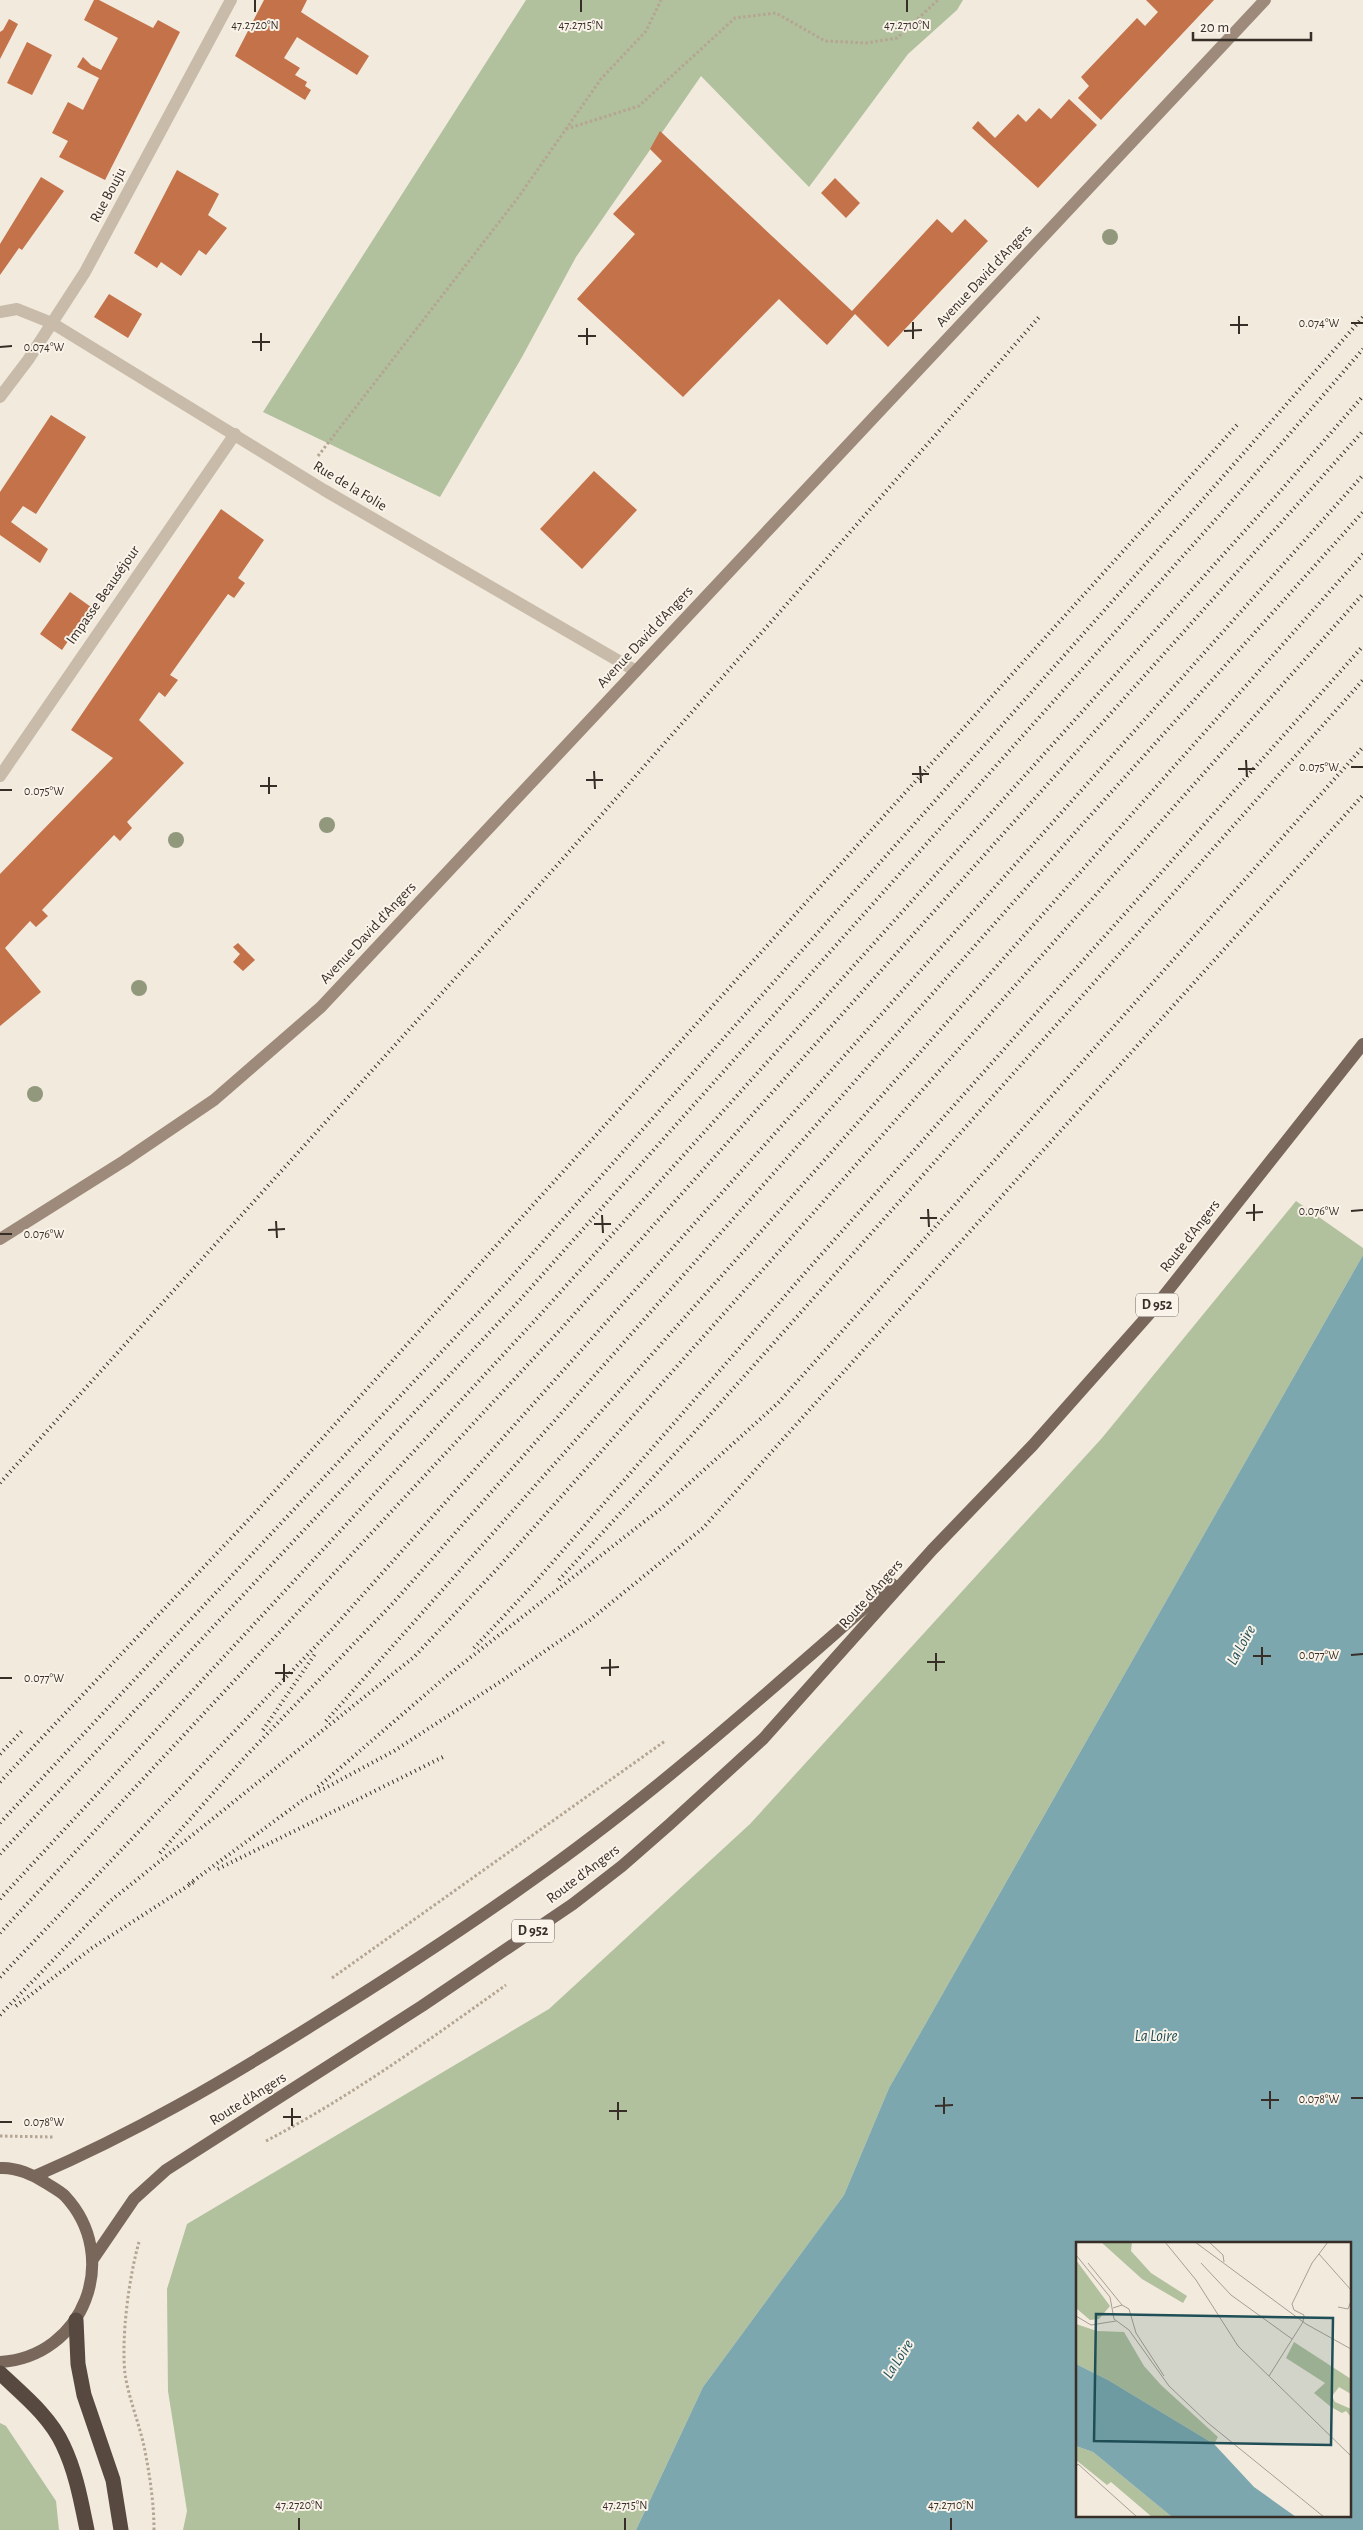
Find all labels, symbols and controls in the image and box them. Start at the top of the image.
scale bar [1193,10,1310,42]
text: 47.2720°N [231,19,279,31]
text: 47.2715°N [559,19,603,31]
text: 47.2710°N [884,19,930,31]
text: 20 m [1200,20,1229,35]
street label: Rue Bouju [87,165,129,225]
street label: Avenue David d'Angers [933,222,1035,330]
text: 0.074°W [1299,317,1340,329]
text: 0.074°W [24,341,65,353]
street label: Rue de la Folie [311,458,389,514]
street label: Impasse Beauséjour [63,543,143,647]
street label: Avenue David d'Angers [594,583,696,691]
text: 0.075°W [1299,761,1339,773]
text: 0.075°W [24,785,64,797]
street label: Avenue David d'Angers [317,879,419,987]
street label: Route d'Angers [1157,1197,1223,1275]
text: 0.076°W [1299,1205,1340,1217]
text: 0.076°W [24,1228,65,1240]
road number: D 952 [1136,1294,1178,1316]
street label: Route d'Angers [836,1557,906,1631]
water label: La Loire [1224,1622,1258,1668]
text: 0.077°W [1299,1649,1339,1661]
text: 0.077°W [24,1672,64,1684]
street label: Route d'Angers [544,1842,622,1906]
road number: D 952 [512,1920,554,1942]
water label: La Loire [1134,2028,1178,2044]
street label: Route d'Angers [207,2070,289,2128]
text: 0.078°W [1299,2093,1340,2105]
text: 0.078°W [24,2116,65,2128]
inset map [1076,2242,1350,2518]
water label: La Loire [880,2337,916,2381]
text: 47.2720°N [275,2499,323,2511]
text: 47.2715°N [603,2499,647,2511]
text: 47.2710°N [928,2499,974,2511]

